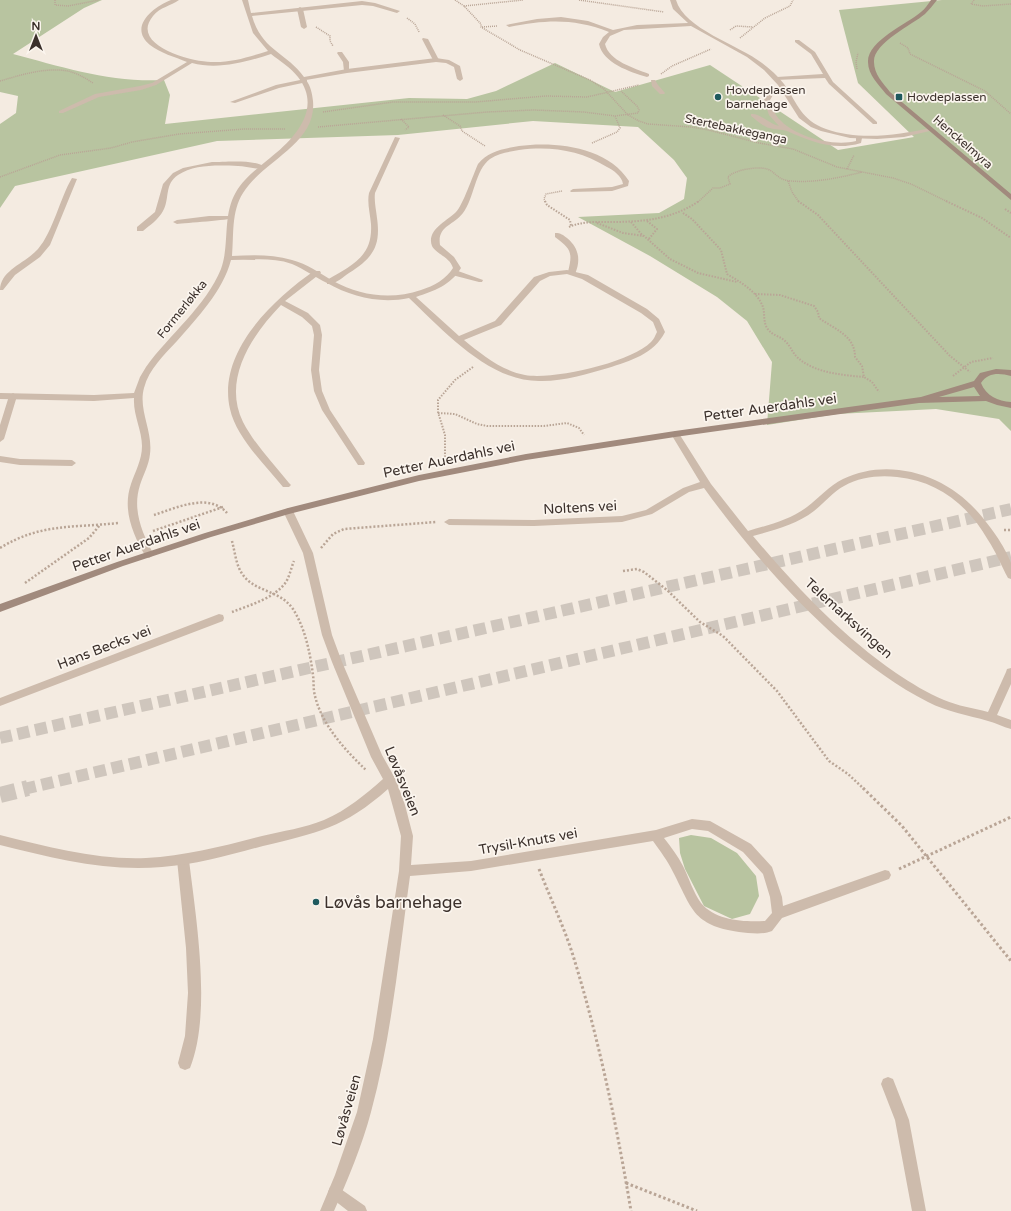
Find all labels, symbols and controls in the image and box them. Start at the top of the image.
north arrow [16,16,56,56]
text: N [32,20,40,33]
place label: Hovdeplassen barnehage [726,83,806,111]
place label: Hovdeplassen [907,90,987,104]
marker: Hovdeplassen barnehage [713,92,723,102]
marker: Hovdeplassen [894,92,904,102]
street label: Stertebakkeganga [684,111,788,147]
street label: Henckelmyra [930,112,996,172]
street label: Formerløkka [154,277,210,341]
street label: Petter Auerdahls vei [702,390,838,425]
street label: Petter Auerdahls vei [382,437,517,482]
street label: Noltens vei [543,497,617,518]
street label: Petter Auerdahls vei [70,516,202,575]
street label: Telemarksvingen [801,575,896,662]
street label: Hans Becks vei [55,622,153,673]
street label: Løvåsveien [381,744,424,818]
street label: Trysil-Knuts vei [477,824,579,859]
place label: Løvås barnehage [324,892,462,913]
marker: Løvås barnehage [311,897,321,907]
street label: Løvåsveien [328,1072,365,1148]

